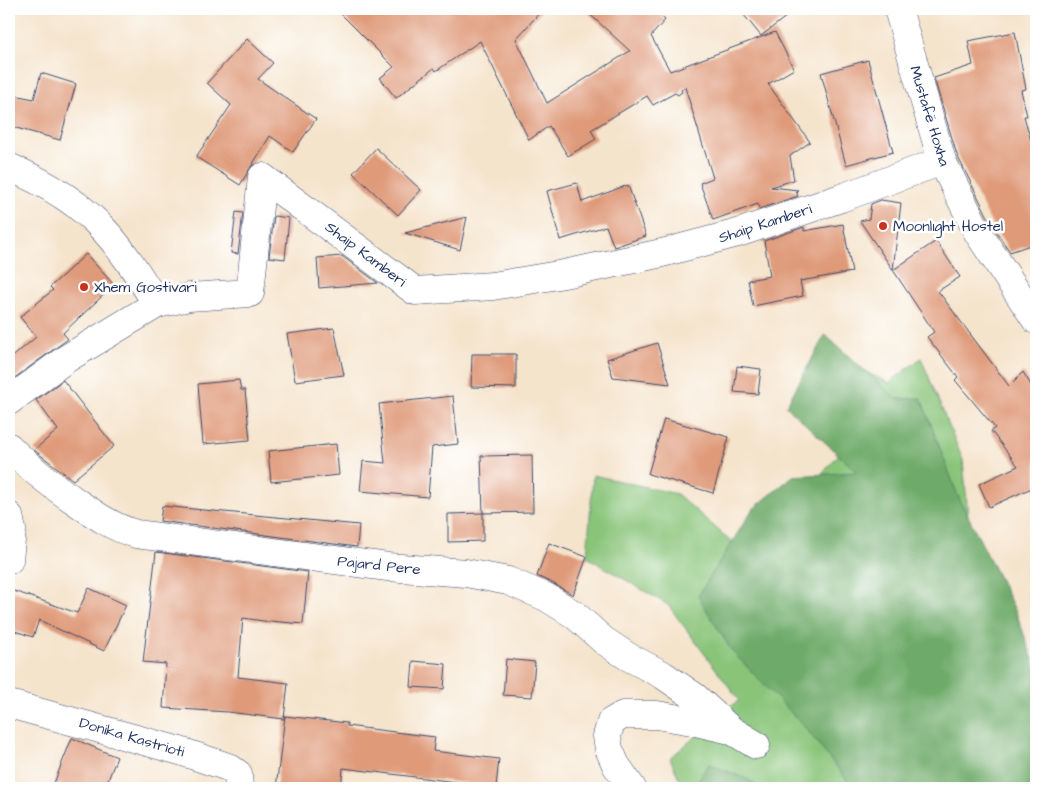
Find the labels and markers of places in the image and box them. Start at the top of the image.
place label: Moonlıght Hostel [893,216,1003,238]
marker: Moonlıght Hostel [877,220,889,232]
place label: Xhem Gostivari [94,277,198,298]
marker: Xhem Gostivari [78,281,90,293]

